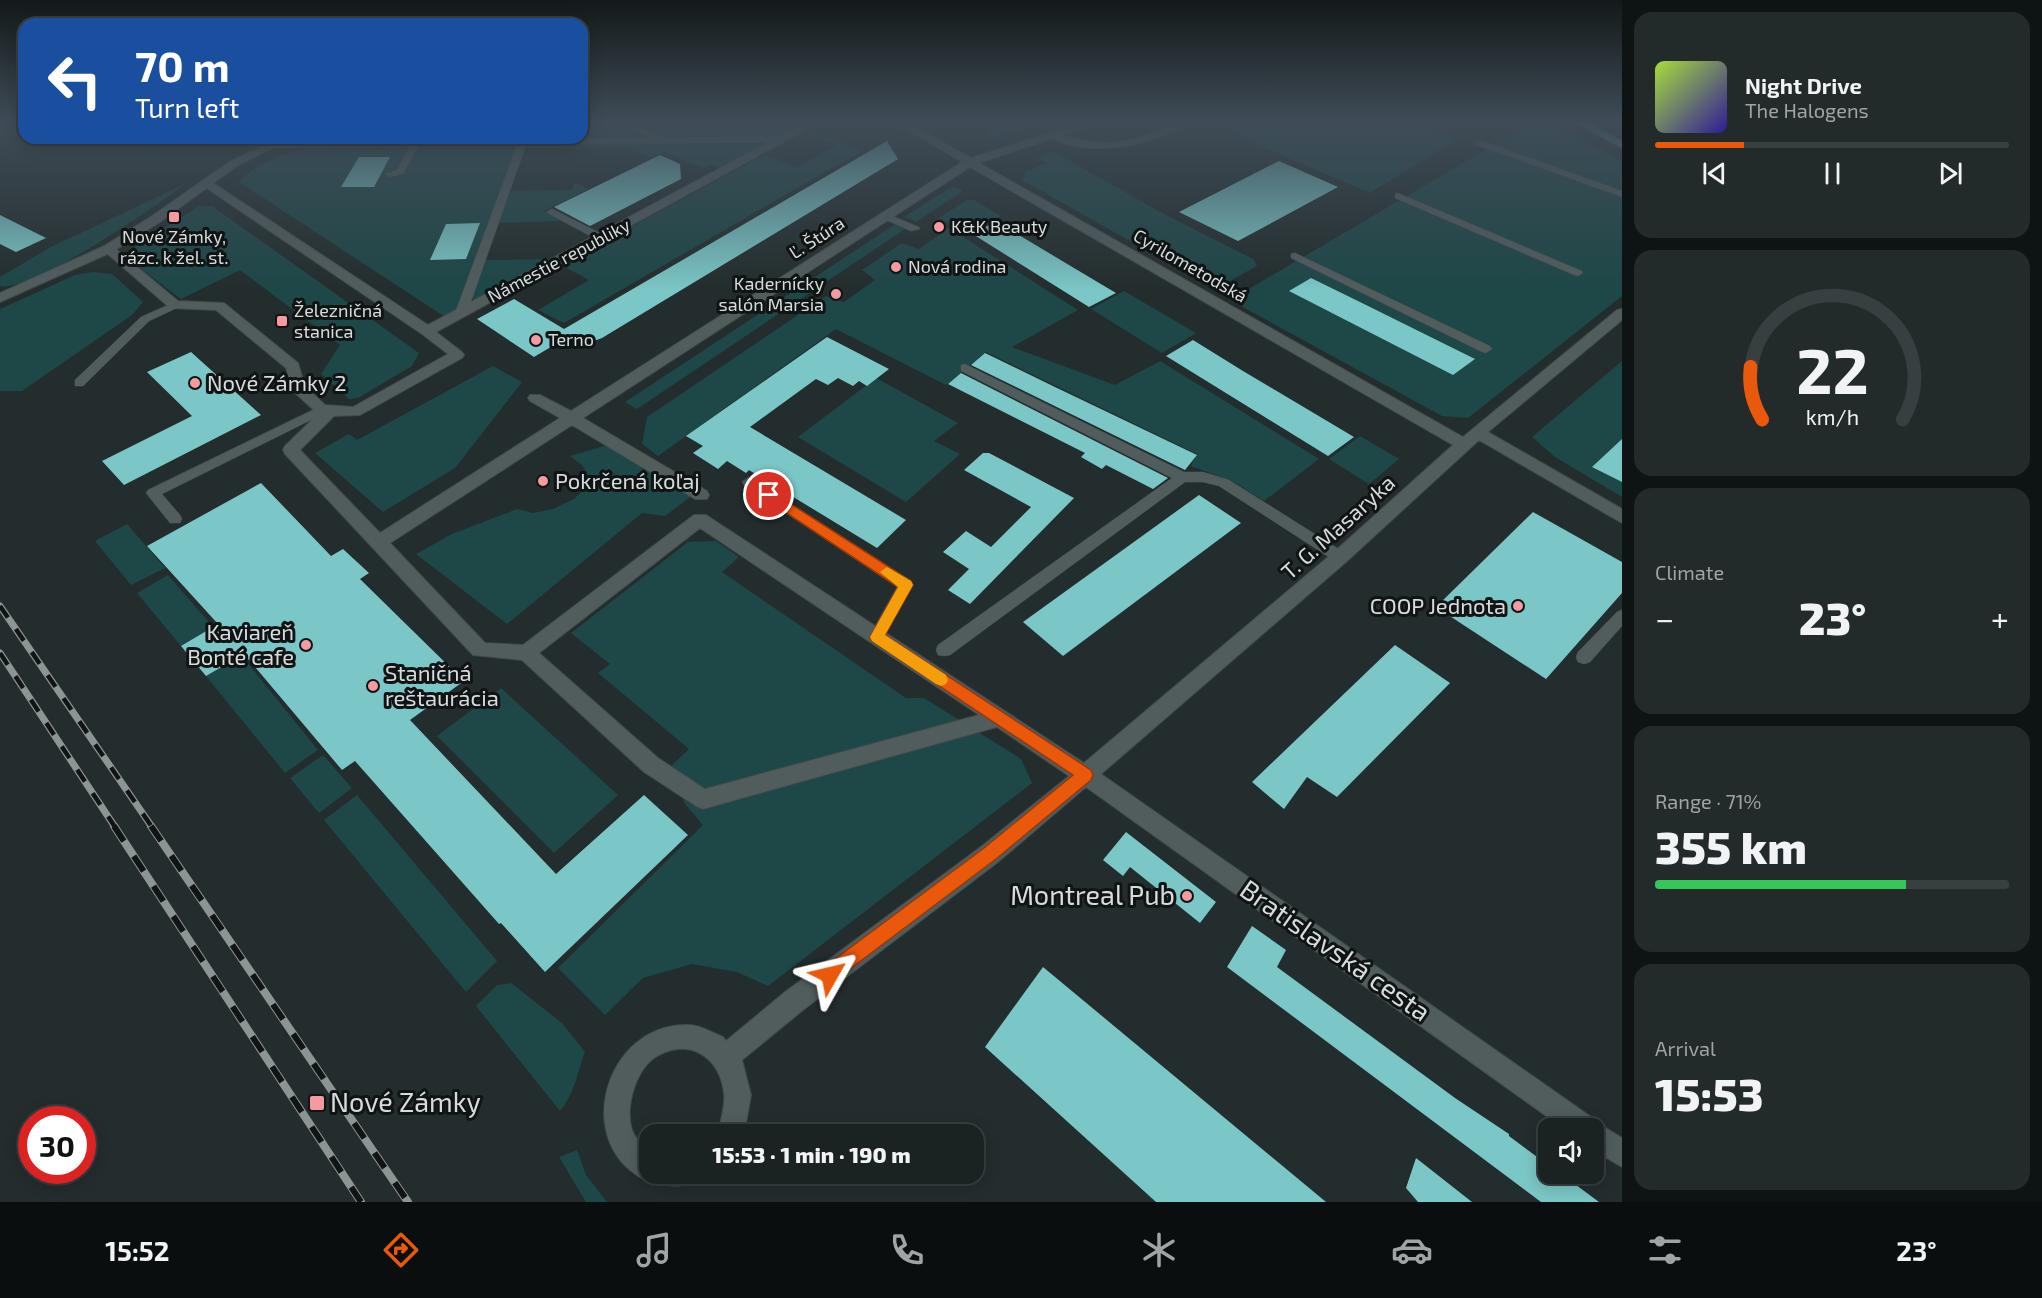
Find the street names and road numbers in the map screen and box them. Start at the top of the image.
street label: Ľ. Štúra [785,211,848,263]
street label: Námestie republiky [483,213,634,307]
street label: Cyrilometodská [1130,224,1251,307]
street label: T. G. Masaryka [1275,469,1399,584]
street label: Bratislavská cesta [1235,872,1437,1027]

